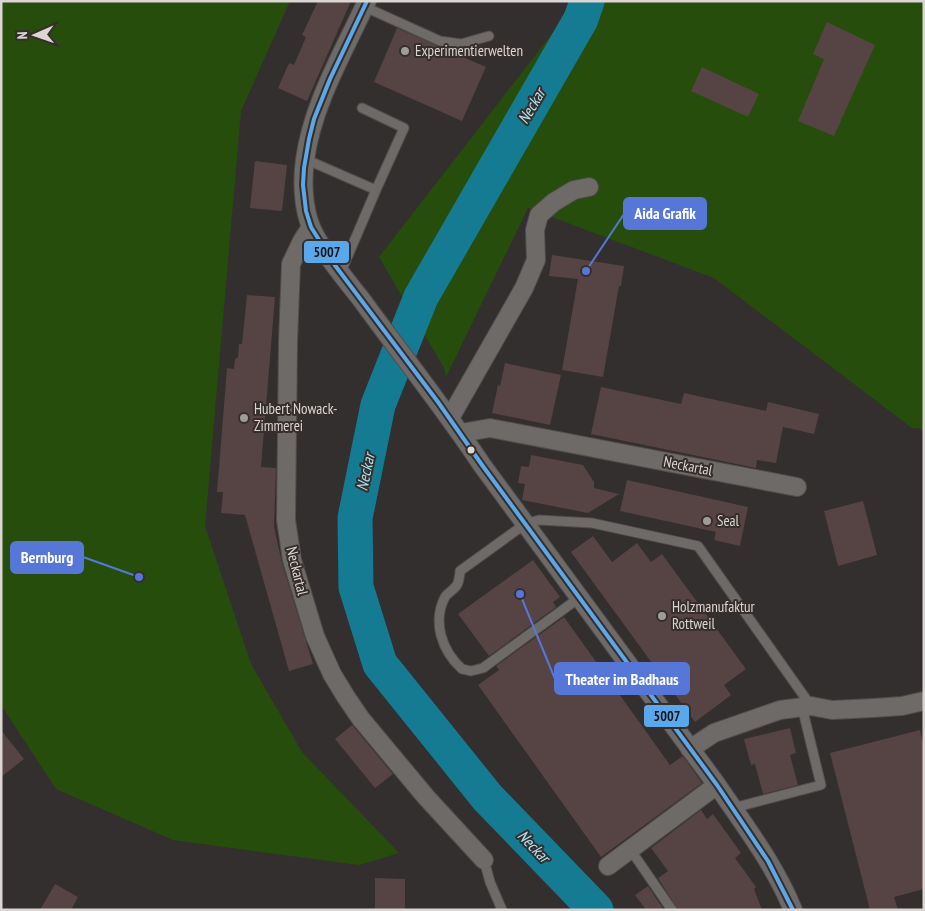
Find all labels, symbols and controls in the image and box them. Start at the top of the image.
north arrow [10,10,60,60]
text: N [13,31,31,40]
place label: Experimentierwelten [415,41,523,60]
marker: Experimentierwelten [399,45,411,57]
water label: Neckar [513,82,550,127]
callout: Aida Grafik [624,198,706,229]
text: Aida Grafik [633,203,696,223]
line badge: 5007 [303,240,350,264]
text: 5007 [314,243,341,261]
place label: Hubert Nowack- Zimmerei [254,399,337,435]
marker: Hubert Nowack- Zimmerei [238,412,250,424]
unlabelled marker [466,445,476,455]
water label: Neckar [351,449,379,493]
street label: Neckartal [662,451,715,480]
place label: Seal [717,511,740,530]
marker: Seal [701,515,713,527]
callout: Bernburg [11,542,83,573]
street label: Neckartal [282,545,313,598]
text: Bernburg [21,547,73,567]
place label: Holzmanufaktur Rottweil [672,597,756,633]
marker: Holzmanufaktur Rottweil [656,610,668,622]
callout: Theater im Badhaus [555,663,689,694]
text: Theater im Badhaus [565,669,679,689]
line badge: 5007 [643,704,690,728]
text: 5007 [654,707,681,725]
water label: Neckar [514,825,556,868]

